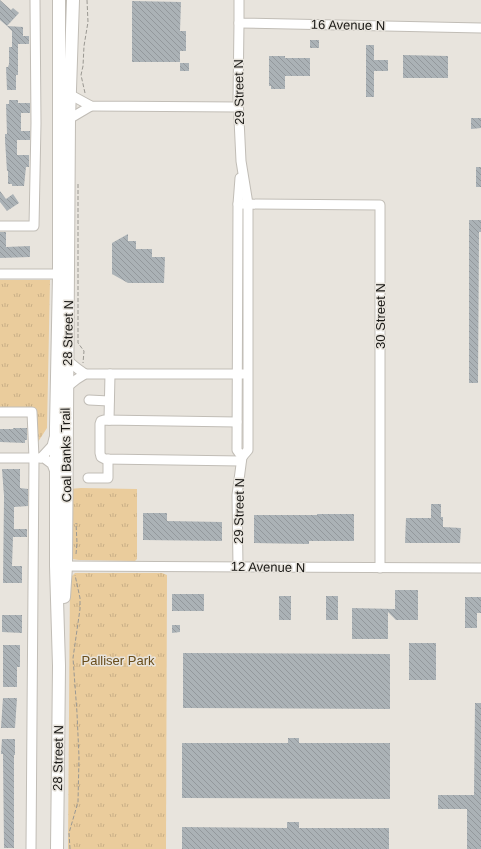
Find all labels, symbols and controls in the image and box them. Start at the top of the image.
street label: 16 Avenue N [311,17,385,33]
street label: 29 Street N [231,59,247,125]
street label: 30 Street N [373,283,388,349]
street label: 28 Street N [60,300,76,366]
street label: Coal Banks Trail [58,407,74,502]
street label: 29 Street N [231,478,247,544]
street label: 12 Avenue N [231,559,305,575]
park label: Palliser Park [82,653,155,668]
street label: 28 Street N [50,725,66,791]

